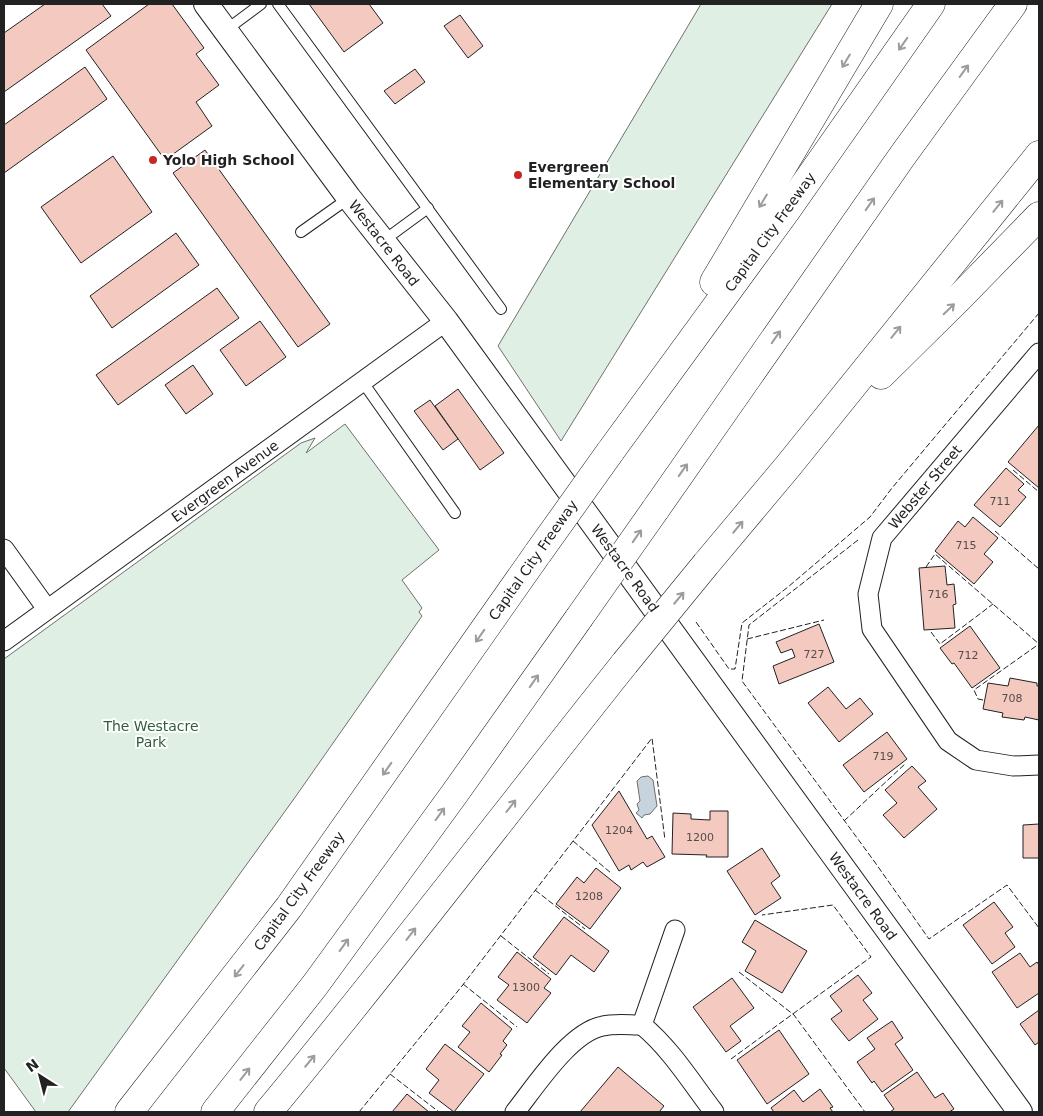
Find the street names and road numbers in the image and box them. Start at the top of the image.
street label: Capital City Freeway [721,169,819,295]
street label: Westacre Road [346,197,422,289]
street label: Evergreen Avenue [168,437,282,525]
street label: Webster Street [885,441,965,532]
street label: Capital City Freeway [485,497,581,623]
street label: Westacre Road [588,521,662,615]
street label: Capital City Freeway [250,828,348,954]
street label: Westacre Road [826,849,900,943]

